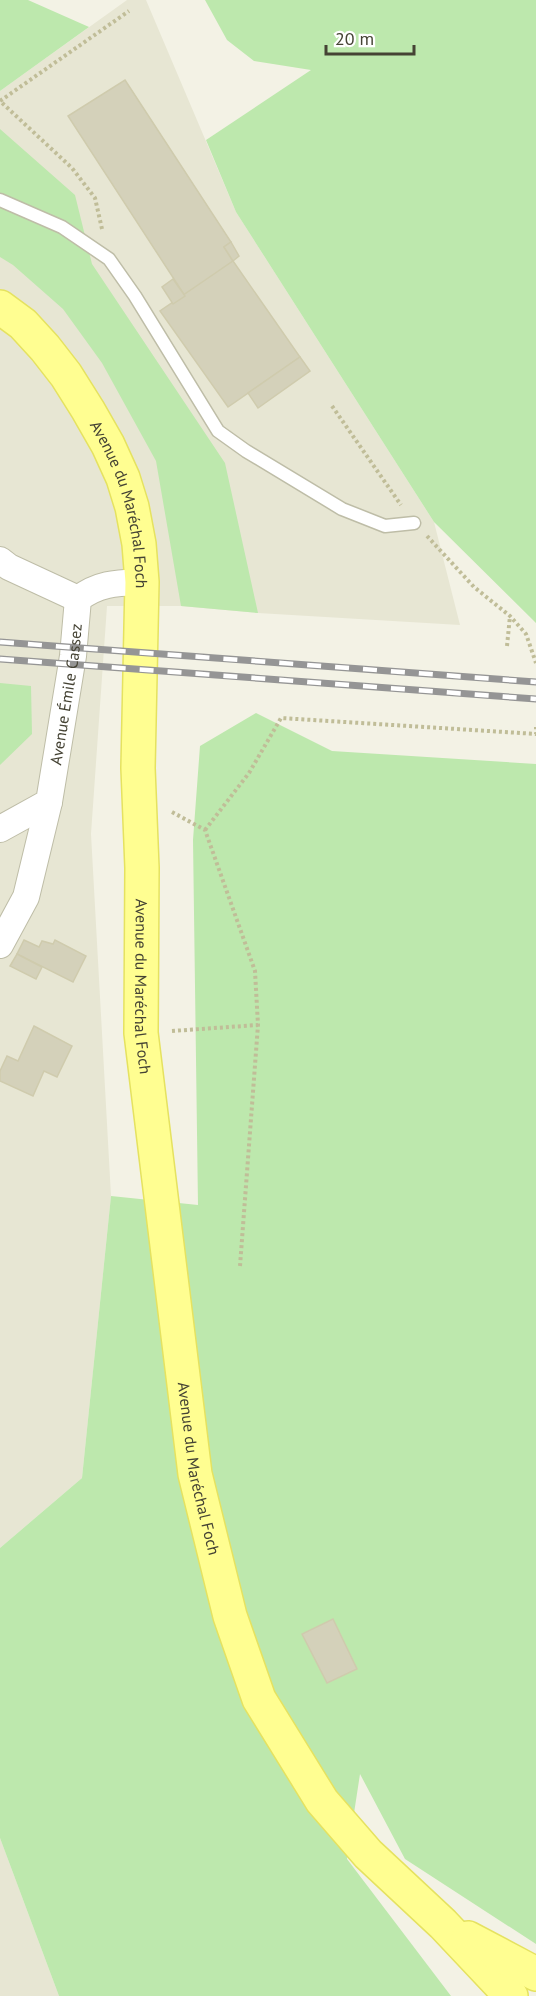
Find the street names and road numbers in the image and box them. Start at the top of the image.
street label: Avenue du Maréchal Foch [86,417,152,589]
street label: Avenue Émile Cassez [45,623,86,766]
street label: Avenue du Maréchal Foch [131,899,156,1075]
street label: Avenue du Maréchal Foch [174,1381,225,1557]

